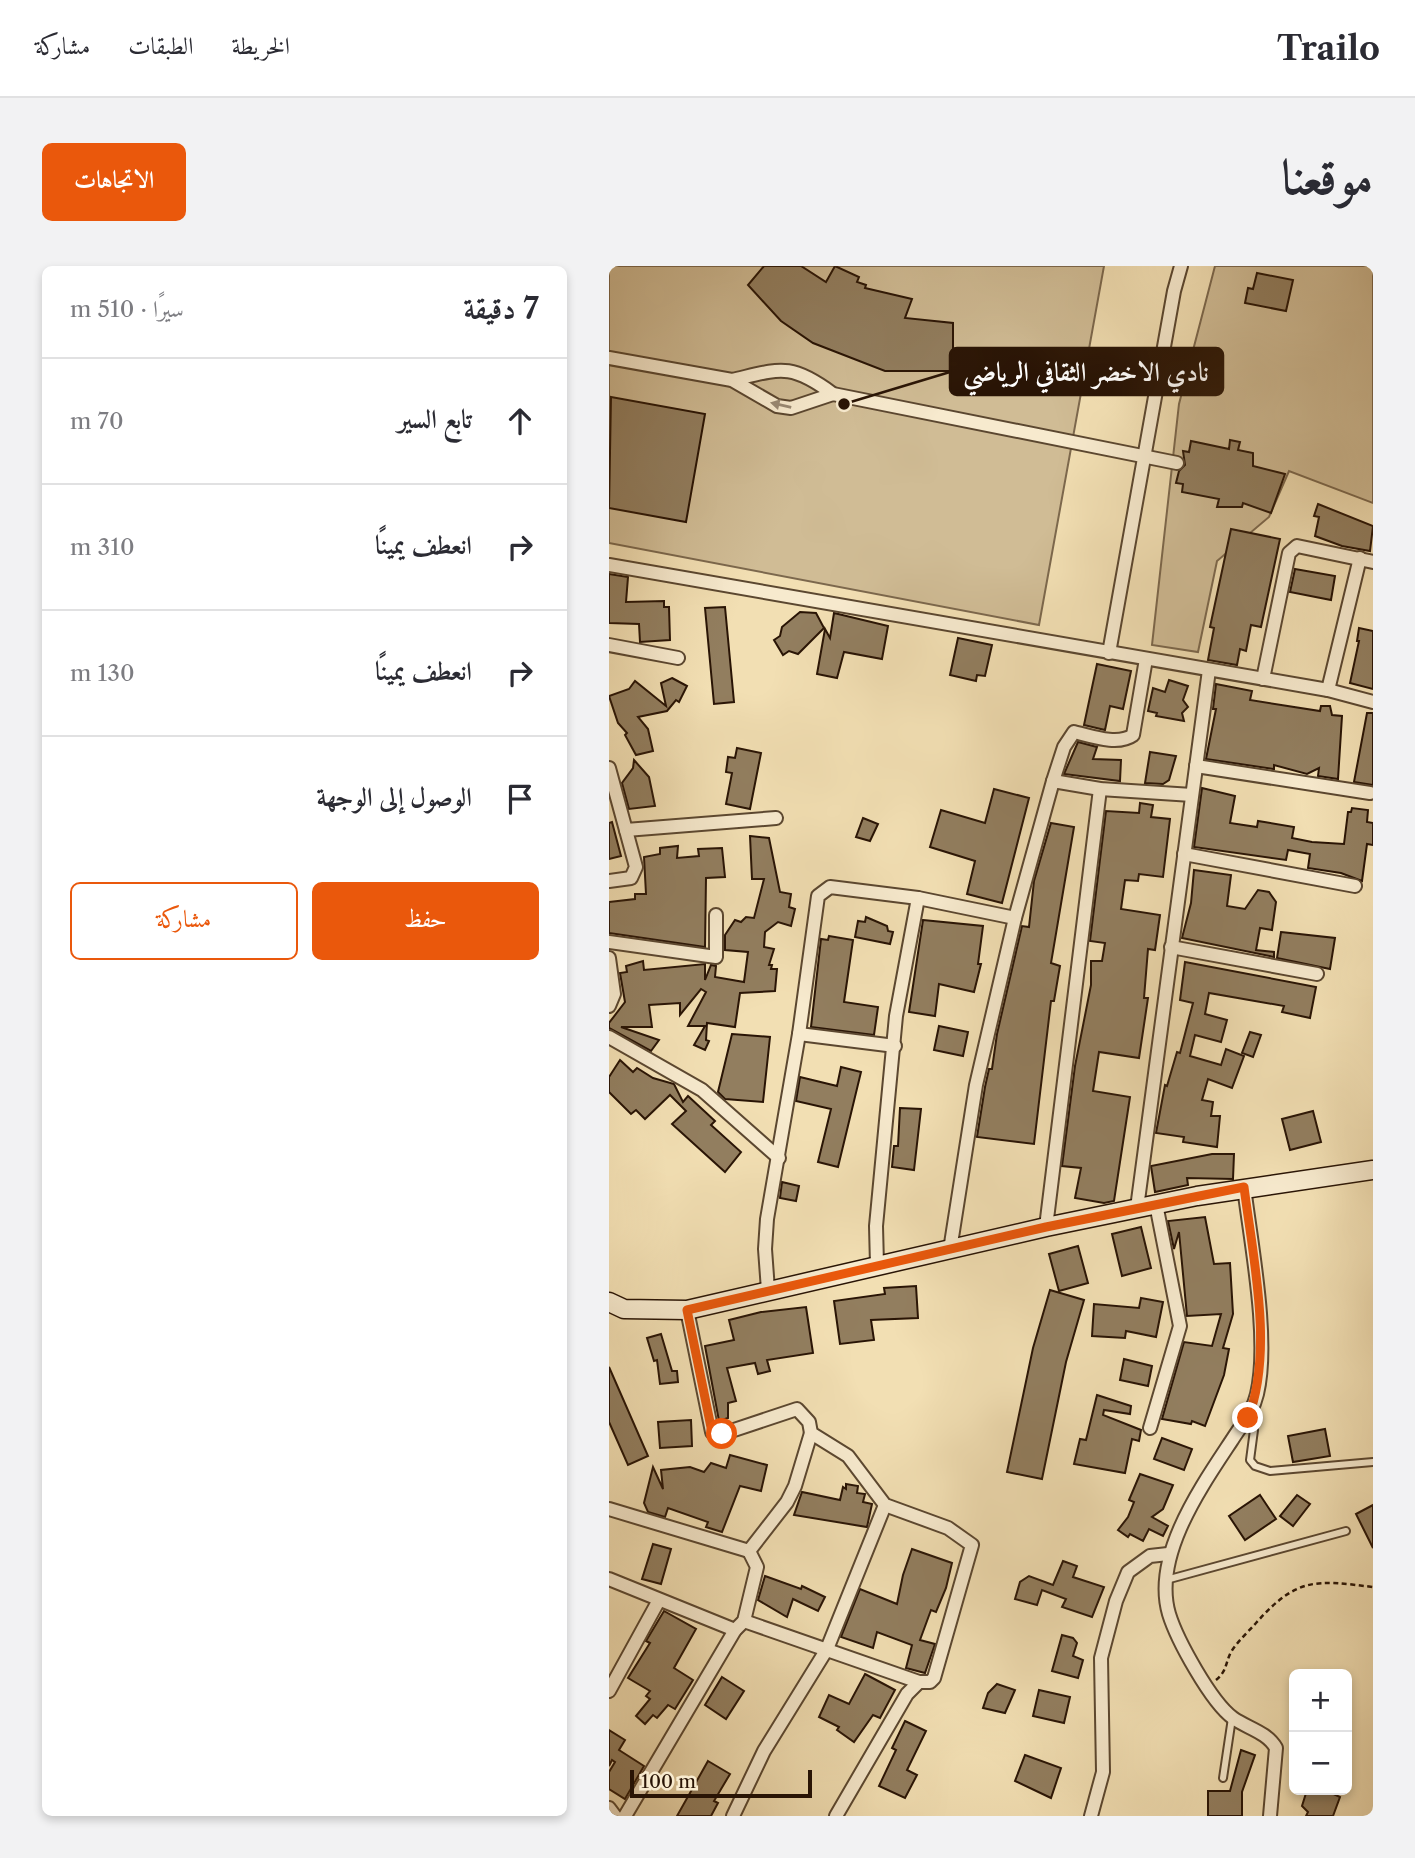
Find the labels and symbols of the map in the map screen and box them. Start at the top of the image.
callout: نادي الاخضر الثقافي الرياضي [950,348,1223,395]
text: نادي الاخضر الثقافي الرياضي [963,356,1209,396]
one-way arrow [769,399,791,410]
route end [1232,1402,1263,1433]
route start [706,1418,737,1449]
scale bar [630,1767,812,1799]

